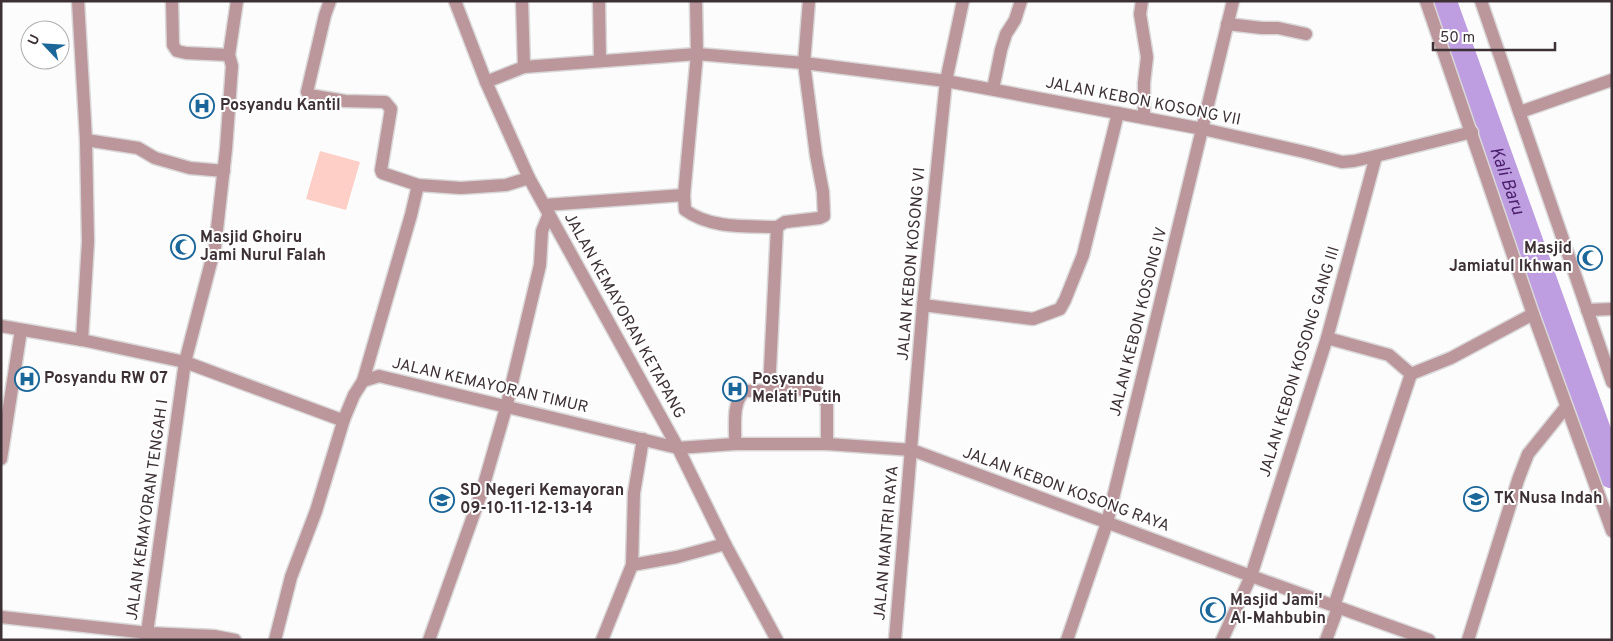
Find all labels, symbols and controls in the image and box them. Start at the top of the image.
north arrow [20,20,70,70]
scale bar [1433,20,1556,52]
text: 50 m [1440,29,1475,48]
text: U [25,32,44,48]
street label: JALAN KEBON KOSONG VII [1044,73,1242,131]
hospital icon: Posyandu Kantil [189,93,215,119]
place label: Posyandu Kantil [220,96,341,116]
water label: Kali Baru [1484,144,1529,218]
street label: JALAN KEBON KOSONG VI [894,167,930,361]
street label: JALAN KEMAYORAN KETAPANG [559,210,689,422]
street label: JALAN KEBON KOSONG IV [1106,225,1172,419]
place label: Masjid Ghoiru Jami Nurul Falah [200,228,326,266]
mosque icon: Masjid Ghoiru Jami Nurul Falah [170,234,196,260]
place label: Masjid Jamiatul Ikhwan [1449,239,1572,277]
street label: JALAN KEBON KOSONG GANG III [1255,244,1345,480]
mosque icon: Masjid Jamiatul Ikhwan [1577,245,1603,271]
street label: JALAN KEMAYORAN TIMUR [390,354,590,418]
hospital icon: Posyandu RW 07 [14,366,40,392]
place label: Posyandu RW 07 [44,369,168,389]
place label: Posyandu Melati Putih [752,370,841,408]
hospital icon: Posyandu Melati Putih [722,376,748,402]
street label: JALAN KEMAYORAN TENGAH I [123,398,173,622]
street label: JALAN KEBON KOSONG RAYA [960,443,1172,537]
street label: JALAN MANTRI RAYA [870,465,904,621]
place label: SD Negeri Kemayoran 09-10-11-12-13-14 [460,481,624,519]
school or university icon: TK Nusa Indah [1463,486,1489,512]
school or university icon: SD Negeri Kemayoran 09-10-11-12-13-14 [429,487,455,513]
place label: TK Nusa Indah [1494,489,1602,509]
place label: Masjid Jami' Al-Mahbubin [1230,591,1326,629]
mosque icon: Masjid Jami' Al-Mahbubin [1200,597,1226,623]

